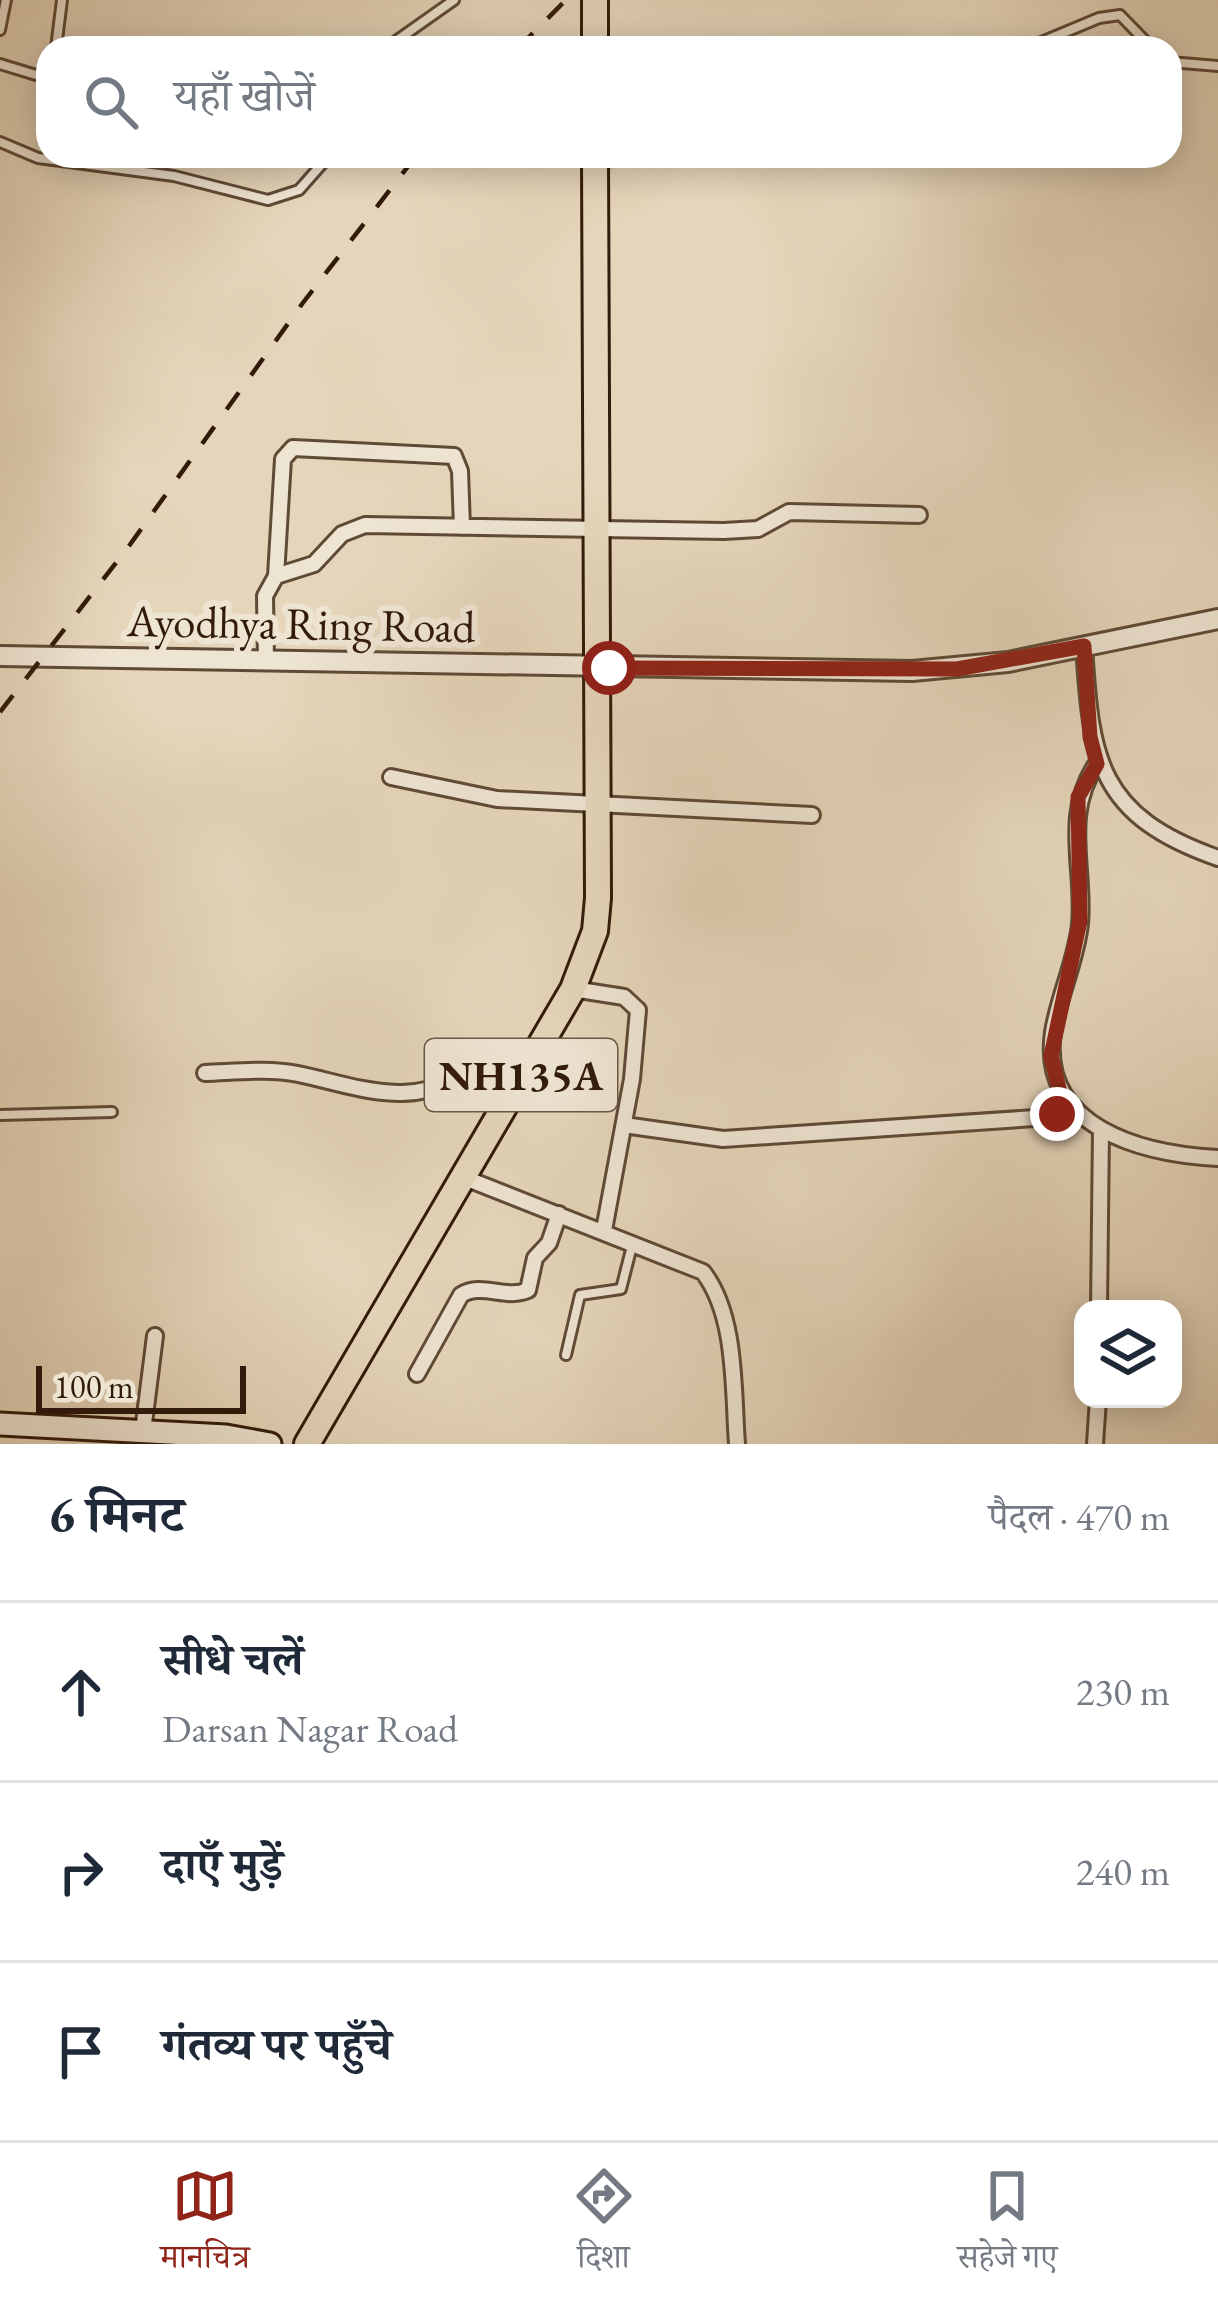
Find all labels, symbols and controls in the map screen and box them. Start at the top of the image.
search box [36,36,1182,168]
text: यहाँ खोजें [174,66,315,124]
icon: search [78,69,144,135]
street label: Ayodhya Ring Road [125,591,476,655]
route start [582,641,636,695]
road number: NH135A [425,1039,617,1111]
route end [1030,1087,1084,1141]
map controls [1074,1300,1182,1408]
button: layers [1074,1300,1182,1408]
scale bar [36,1360,246,1413]
text: 100 m [54,1365,134,1408]
text: 6 मिनट [48,1481,184,1547]
text: पैदल · 470 m [989,1491,1170,1542]
text: सीधे चलें [162,1630,303,1688]
icon: ahead [48,1659,114,1725]
text: 230 m [1076,1666,1170,1717]
text: Darsan Nagar Road [162,1703,458,1754]
text: दाएँ मुड़ें [162,1835,283,1893]
icon: right [48,1839,114,1905]
text: 240 m [1076,1846,1170,1897]
text: गंतव्य पर पहुँचे [162,2015,391,2073]
icon: arrive [48,2019,114,2085]
tab: मानचित्र [160,2163,250,2289]
tab: दिशा [571,2163,637,2289]
tab: सहेजे गए [957,2163,1058,2289]

